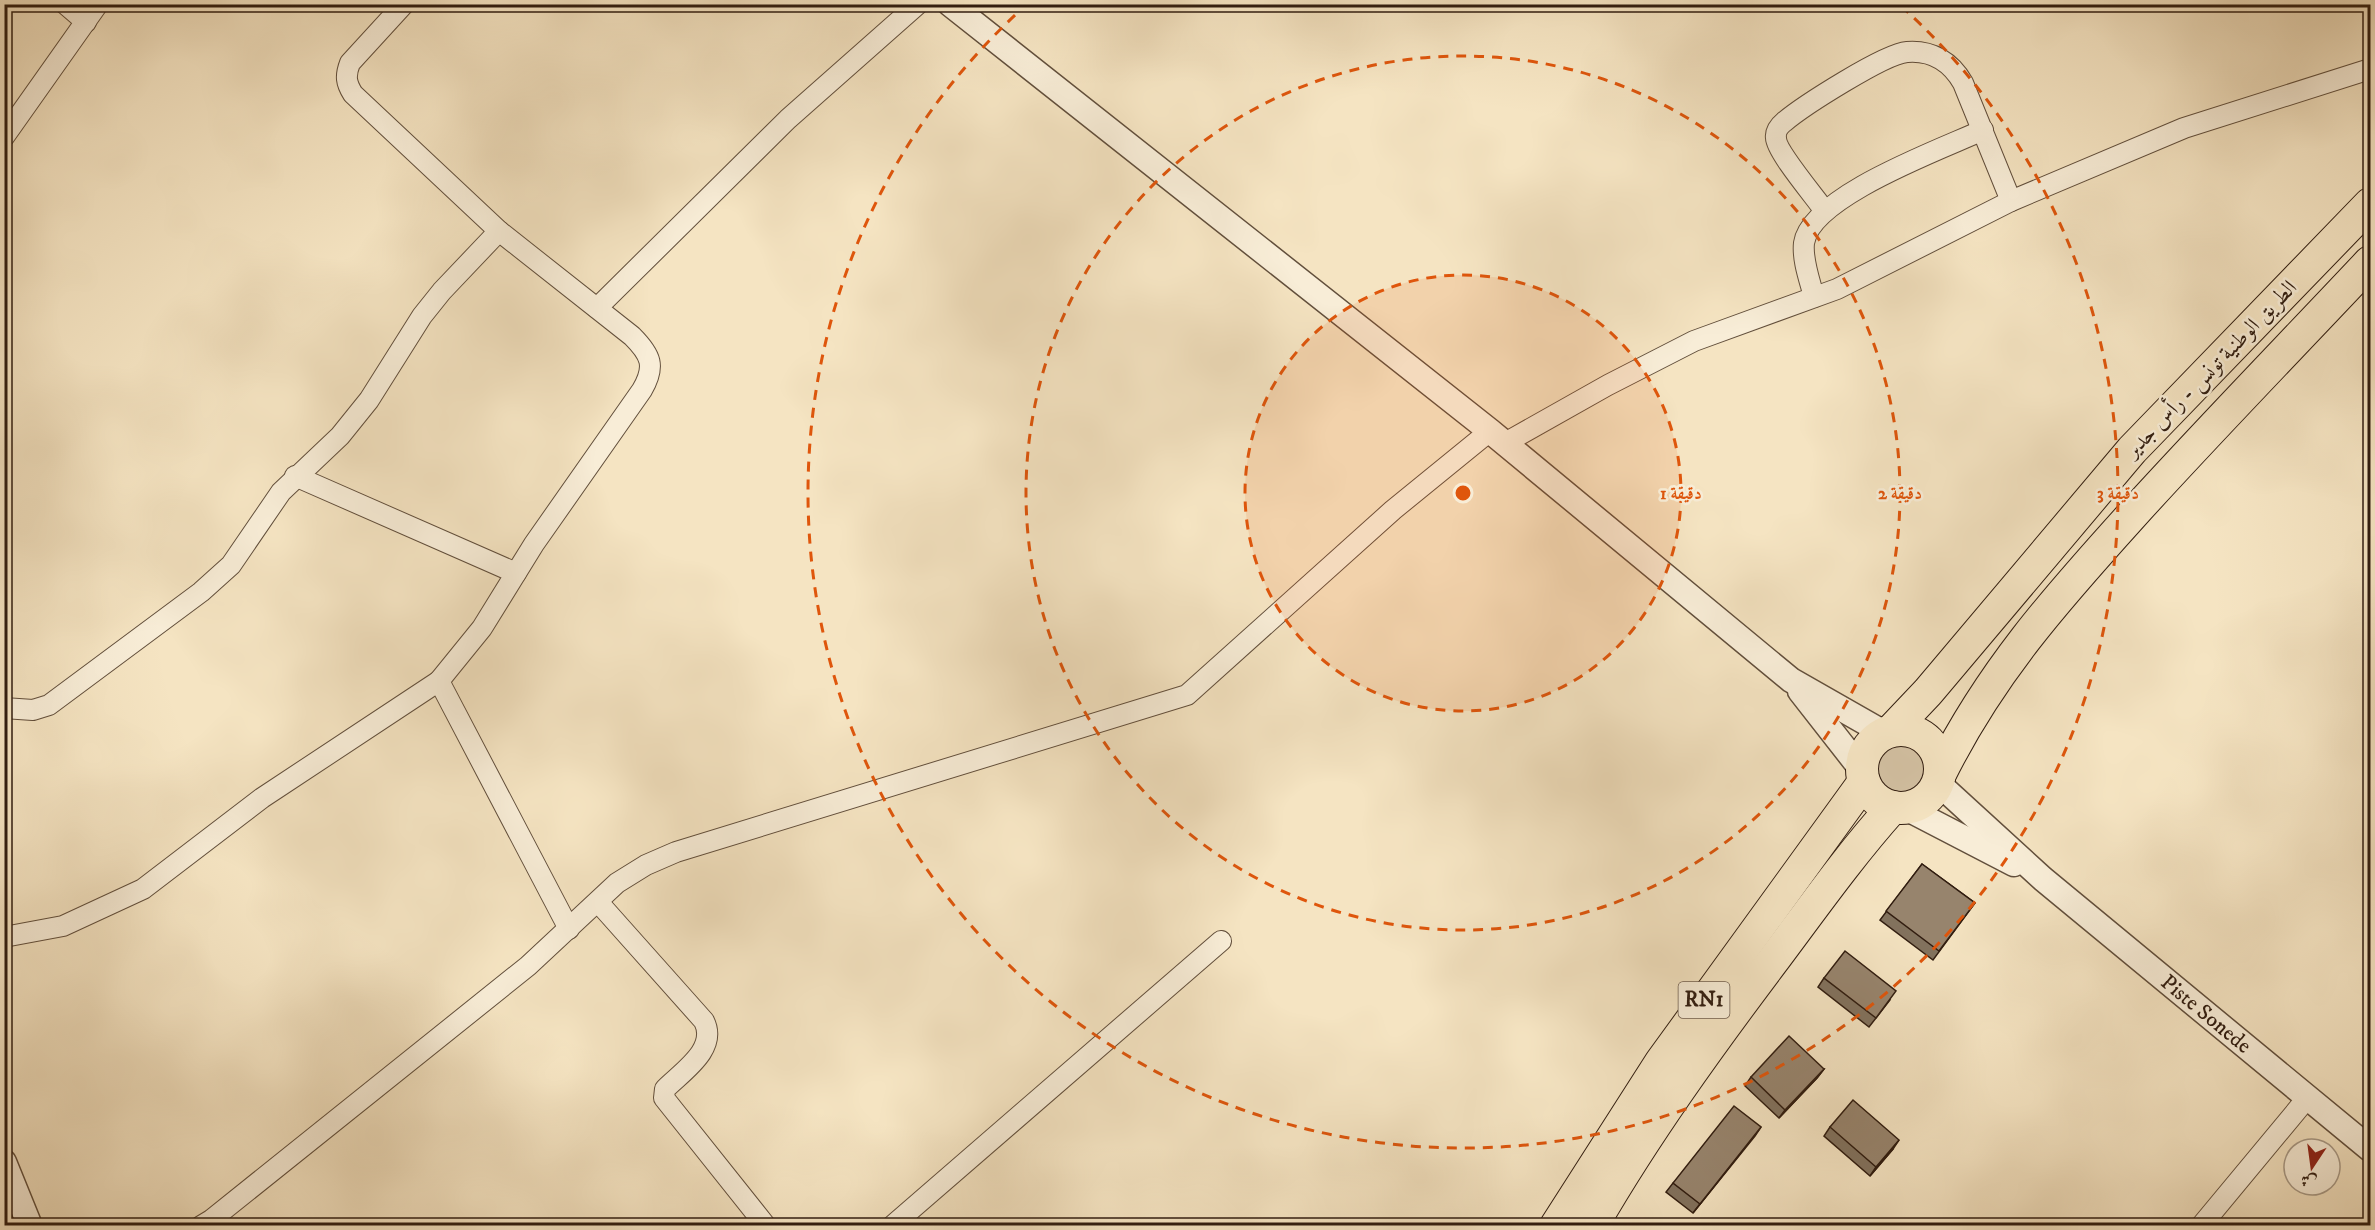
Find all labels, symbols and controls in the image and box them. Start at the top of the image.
street label: الطريق الوطنية تونس - رأس جدير [2116,273,2304,466]
centre of rings [1453,483,1473,503]
text: 1 دقيقة [1660,483,1702,505]
text: 2 دقيقة [1878,483,1922,505]
text: 3 دقيقة [2097,483,2139,505]
street label: Piste Sonede [2155,969,2257,1059]
road number: RN1 [1678,982,1730,1018]
north arrow [2282,1137,2342,1197]
text: ش [2299,1169,2319,1192]

